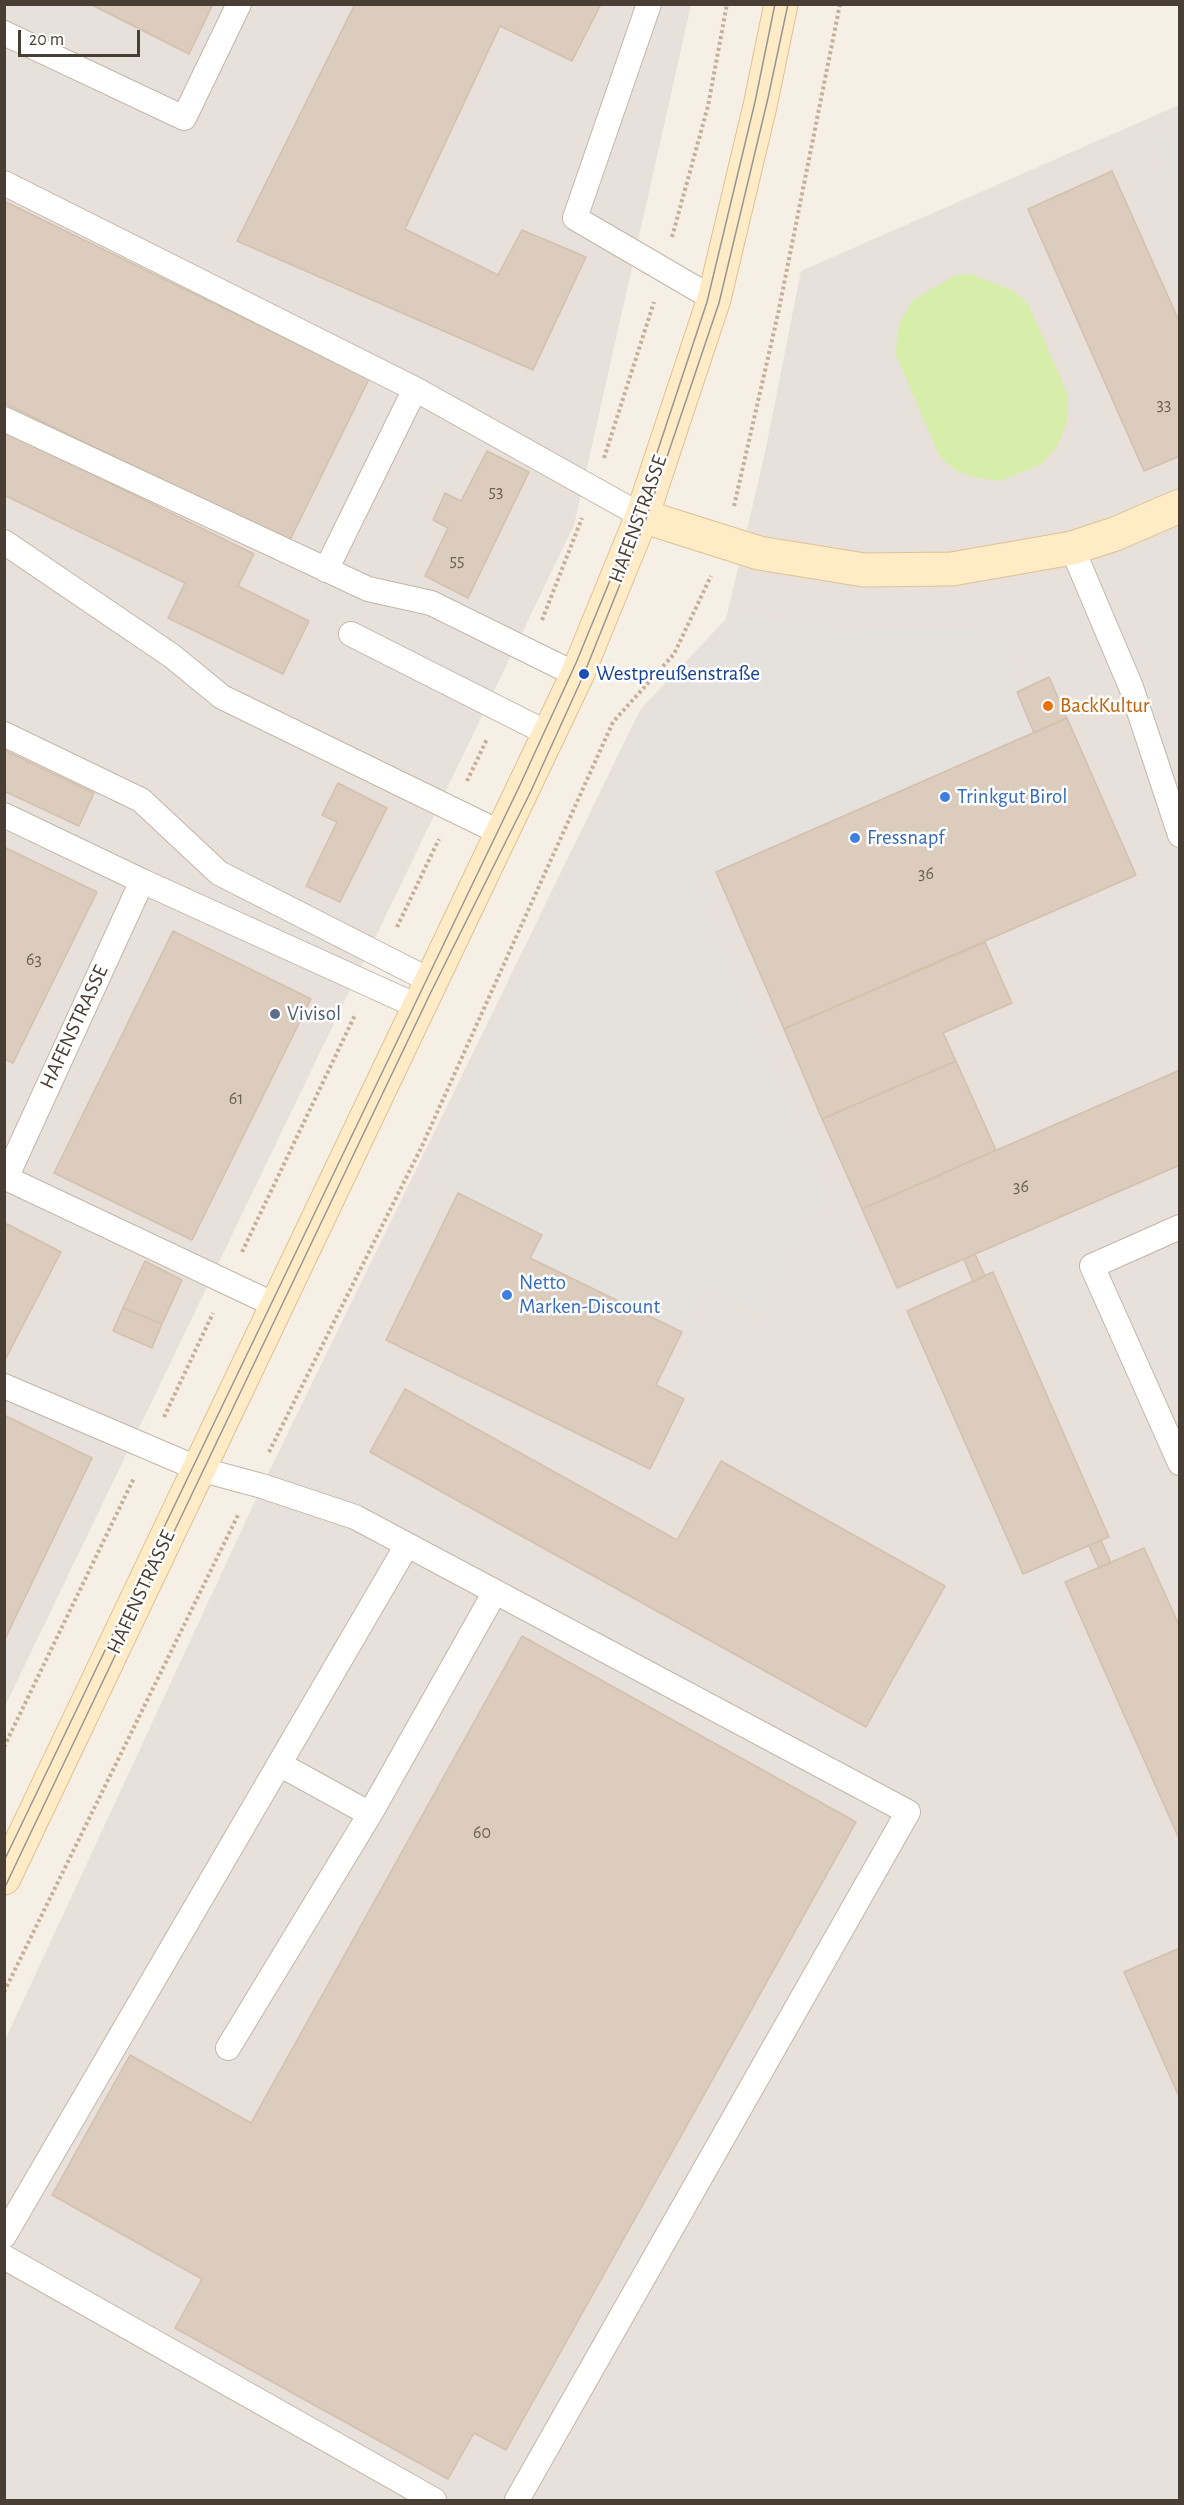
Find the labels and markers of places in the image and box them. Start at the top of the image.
place label: Westpreußenstraße [596,661,760,687]
marker: Westpreußenstraße [577,667,591,681]
place label: BackKultur [1060,693,1150,719]
marker: BackKultur [1041,699,1055,713]
place label: Trinkgut Birol [957,784,1068,810]
marker: Trinkgut Birol [938,790,952,804]
place label: Fressnapf [867,825,944,851]
marker: Fressnapf [848,831,862,845]
place label: Vivisol [287,1001,341,1027]
marker: Vivisol [268,1007,282,1021]
place label: Netto Marken-Discount [519,1270,660,1320]
marker: Netto Marken-Discount [500,1288,514,1302]

